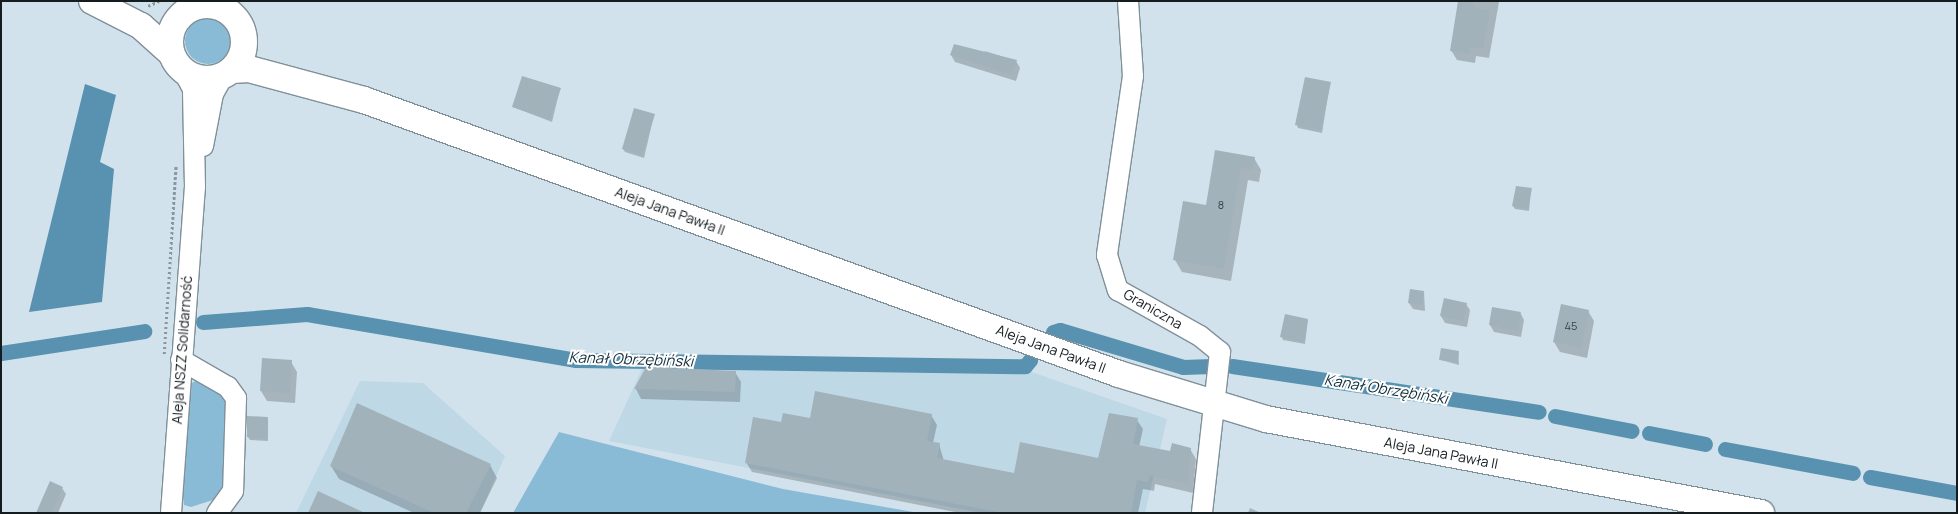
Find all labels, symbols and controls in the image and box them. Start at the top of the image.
street label: Aleja Jana Pawła II [613,183,727,239]
house number: 8 [1218,198,1224,212]
street label: Aleja NSZZ Solidarność [168,275,196,425]
street label: Graniczna [1121,285,1185,333]
house number: 45 [1565,319,1577,333]
street label: Aleja Jana Pawła II [994,321,1108,377]
water label: Kanał Obrzębiński [568,348,694,370]
water label: Kanał Obrzębiński [1323,370,1449,408]
street label: Aleja Jana Pawła II [1383,434,1499,472]

